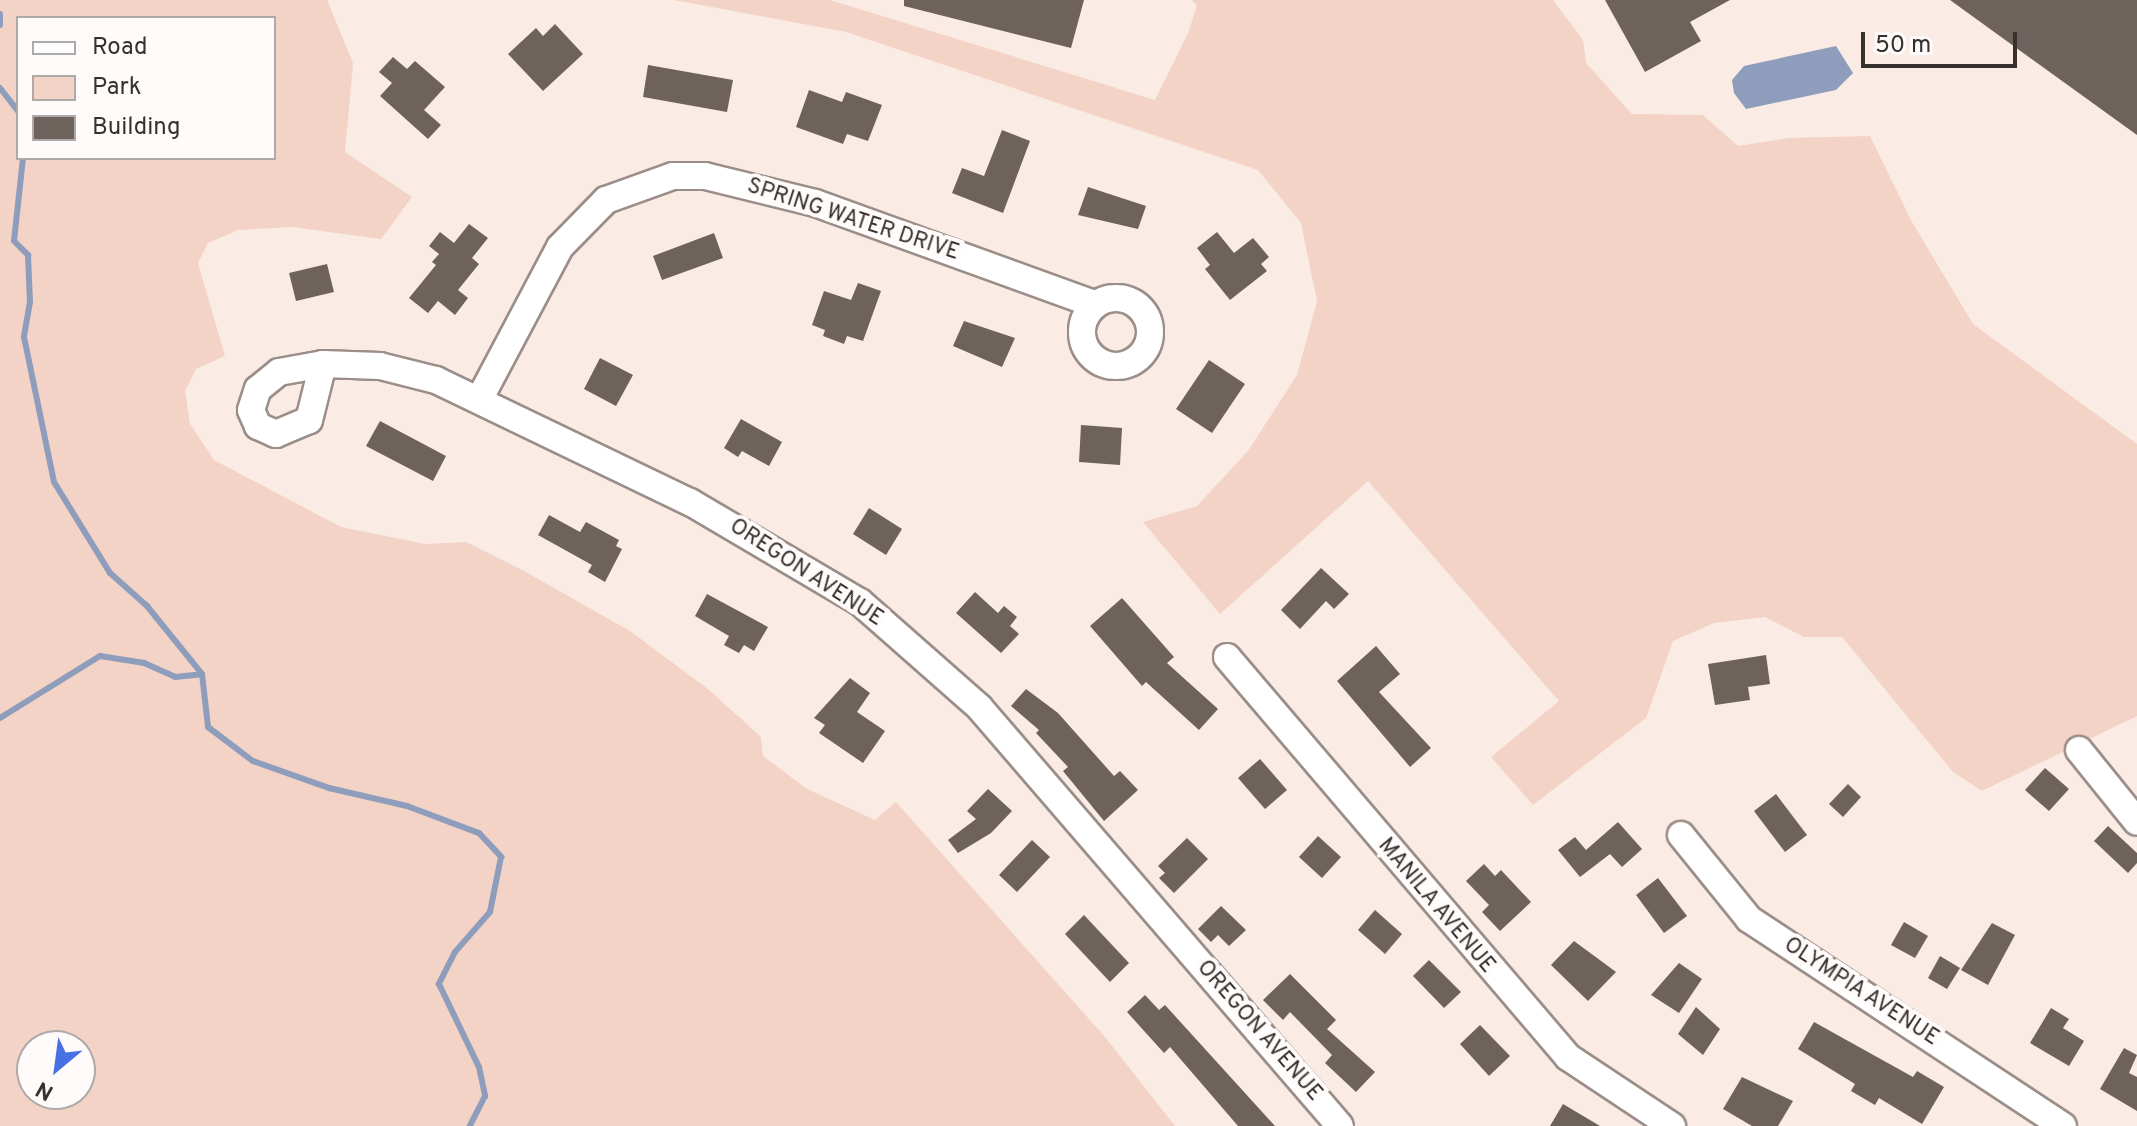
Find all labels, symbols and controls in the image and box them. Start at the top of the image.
legend [16,16,276,160]
scale bar [1865,16,2021,66]
text: 50 m [1875,31,1931,61]
text: Road [92,33,148,63]
text: Park [92,73,142,103]
text: Building [92,113,181,143]
street label: SPRING WATER DRIVE [743,173,963,267]
street label: OREGON AVENUE [724,513,888,633]
street label: MANILA AVENUE [1371,832,1501,980]
street label: OLYMPIA AVENUE [1778,932,1944,1052]
street label: OREGON AVENUE [1190,955,1328,1107]
north arrow [16,1030,96,1110]
text: N [32,1074,59,1105]

